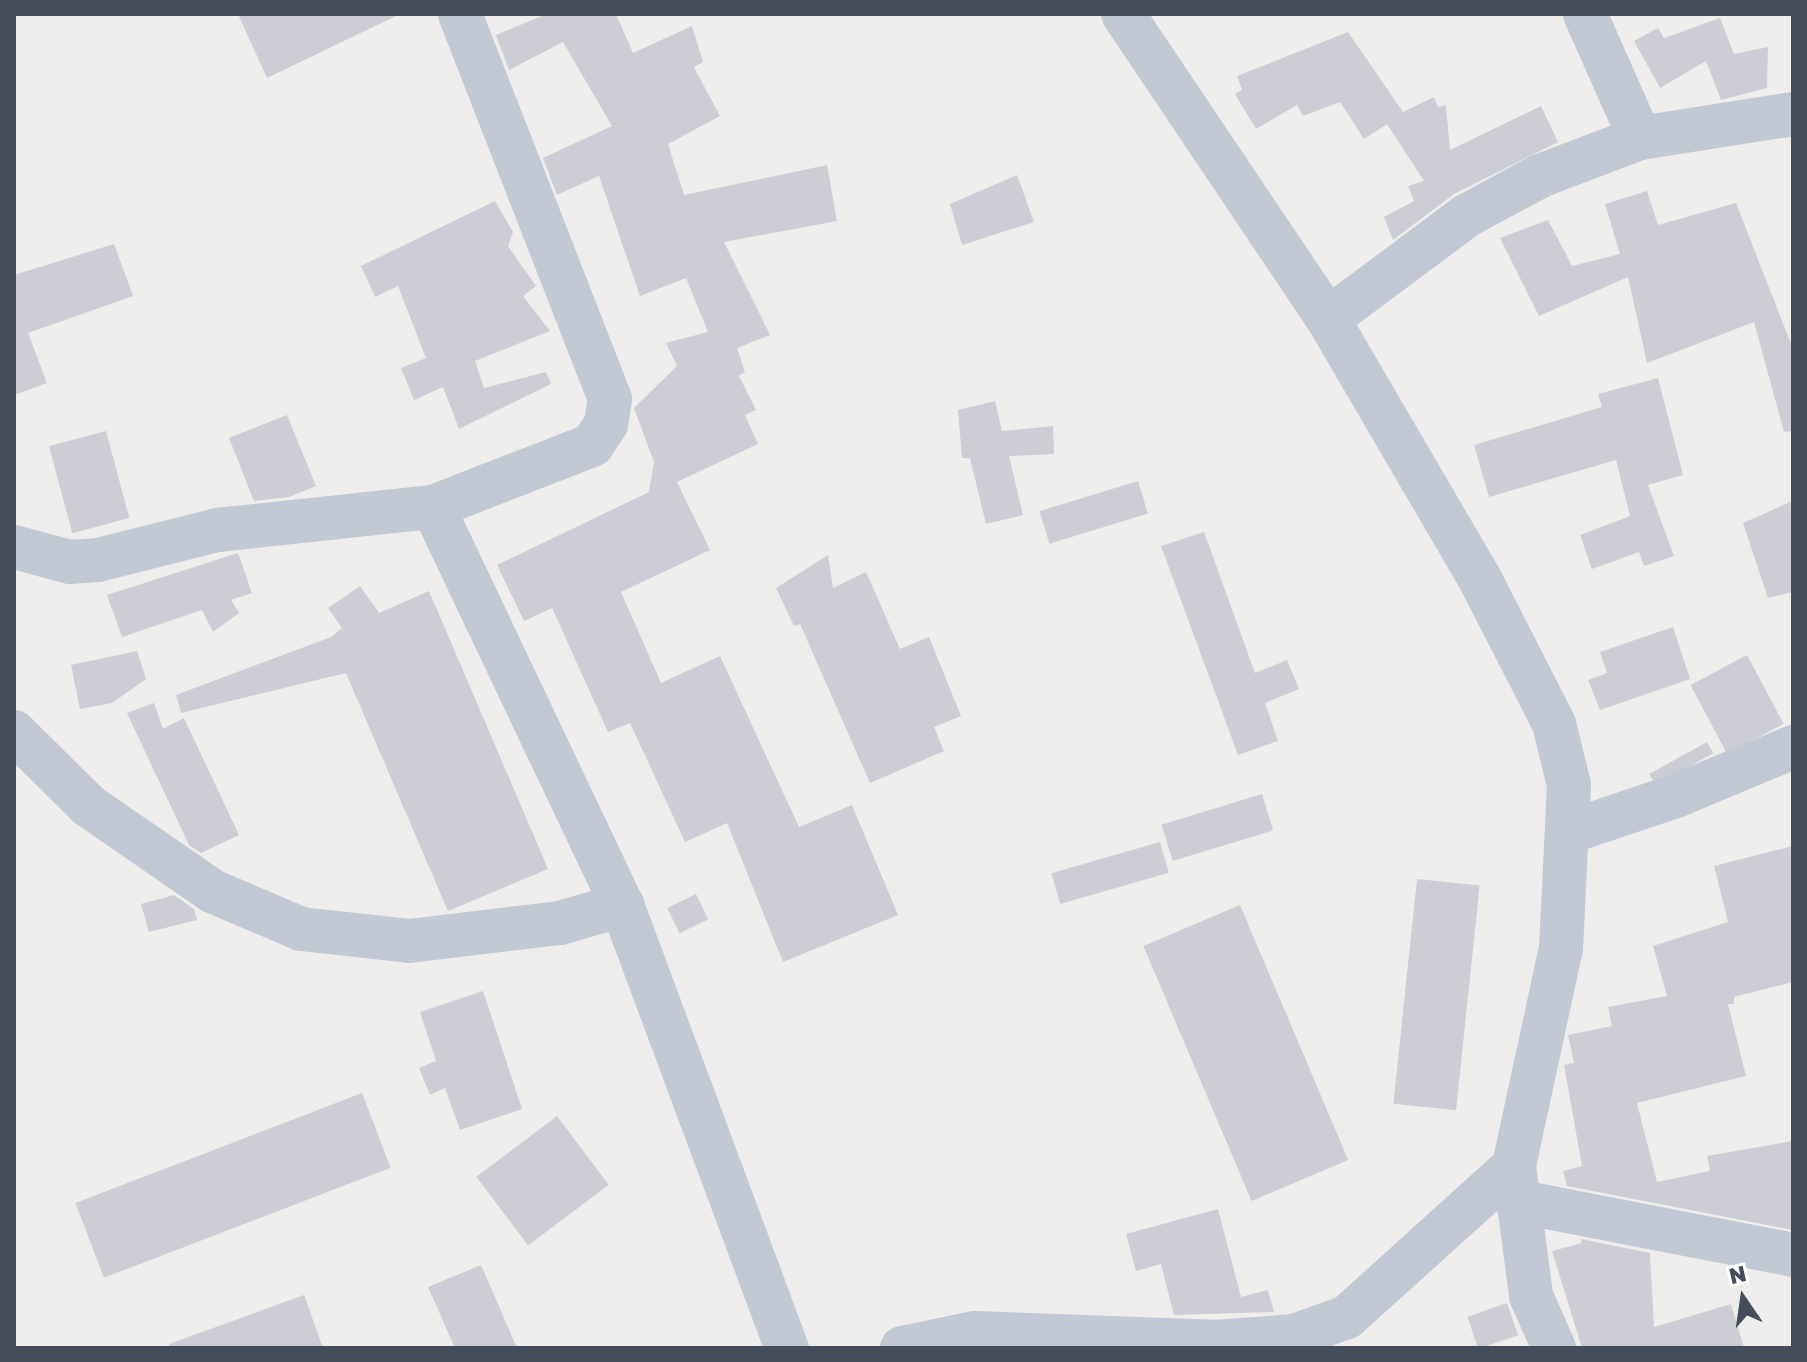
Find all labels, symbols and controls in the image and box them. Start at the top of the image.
north arrow [1703,1258,1783,1338]
text: N [1726,1259,1749,1289]

